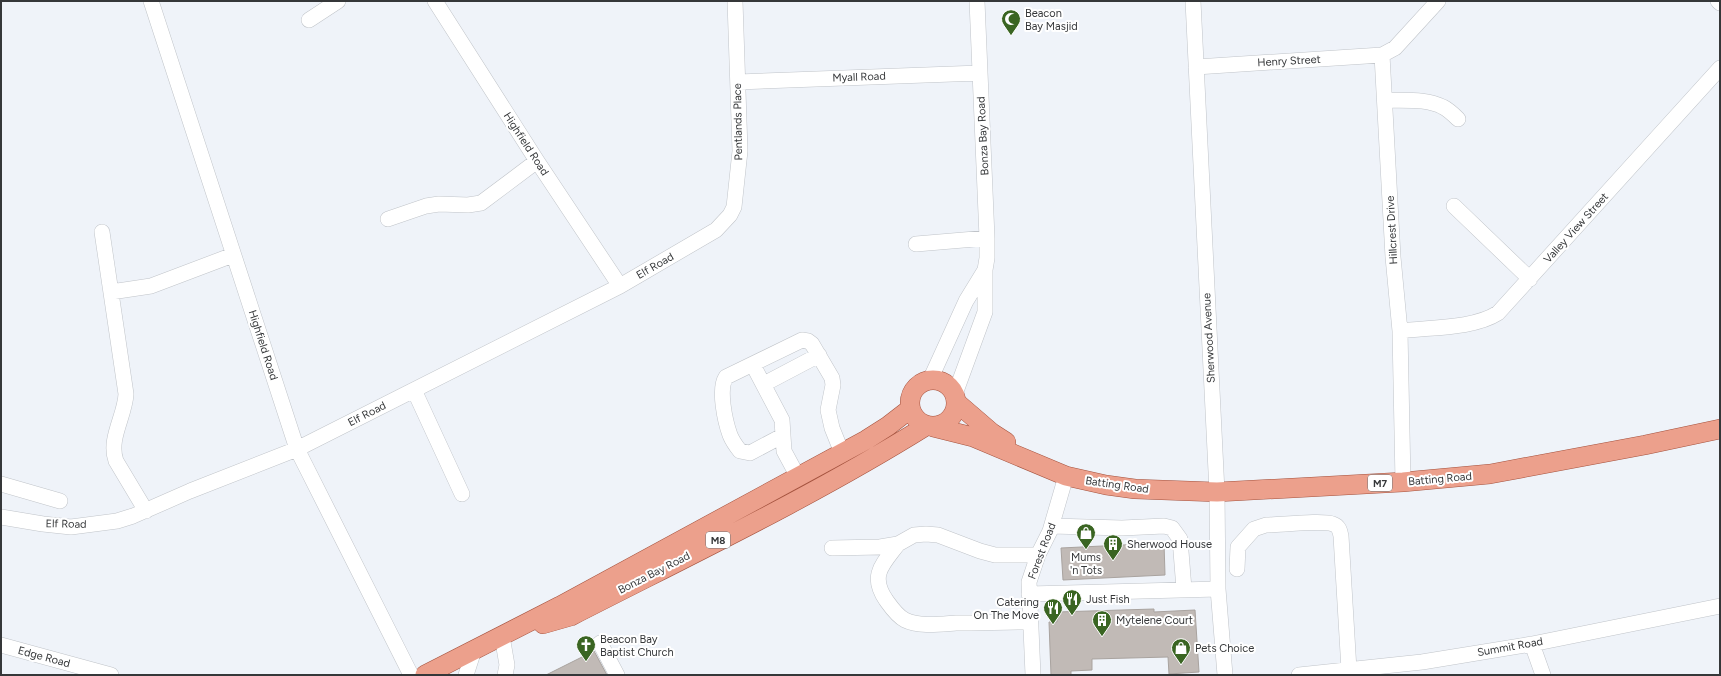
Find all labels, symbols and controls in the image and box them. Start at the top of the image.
place label: Beacon Bay Masjid [1025,7,1078,33]
mosque icon: Beacon Bay Masjid [1000,8,1022,36]
street label: Henry Street [1257,53,1321,69]
street label: Myall Road [832,70,886,84]
street label: Pentlands Place [731,83,745,161]
street label: Bonza Bay Road [974,96,992,176]
street label: Highfield Road [501,110,551,178]
street label: Valley View Street [1541,190,1611,266]
street label: Hillcrest Drive [1384,195,1400,265]
street label: Elf Road [634,250,676,282]
street label: Sherwood Avenue [1200,293,1218,383]
street label: Highfield Road [246,308,280,382]
street label: Elf Road [346,399,388,429]
street label: Batting Road [1408,470,1472,488]
street label: Batting Road [1084,474,1150,496]
road number: M7 [1368,475,1392,491]
street label: Elf Road [45,517,87,531]
street label: Forest Road [1025,521,1059,581]
shop icon: Mums 'n Tots [1075,522,1097,550]
road number: M8 [706,532,730,548]
building icon: Sherwood House [1102,533,1124,561]
place label: Sherwood House [1127,538,1212,551]
street label: Bonza Bay Road [616,549,692,597]
place label: Mums 'n Tots [1070,551,1102,577]
restaurant icon: Just Fish [1061,588,1083,616]
place label: Just Fish [1086,593,1130,606]
place label: Catering On The Move [974,596,1039,622]
restaurant icon: Catering On The Move [1042,597,1064,625]
building icon: Mytelene Court [1091,609,1113,637]
place label: Mytelene Court [1116,614,1193,627]
place label: Beacon Bay Baptist Church [600,633,674,659]
church icon: Beacon Bay Baptist Church [575,634,597,662]
street label: Summit Road [1476,635,1544,659]
shop icon: Pets Choice [1170,637,1192,665]
place label: Pets Choice [1195,642,1254,655]
street label: Edge Road [16,644,72,670]

